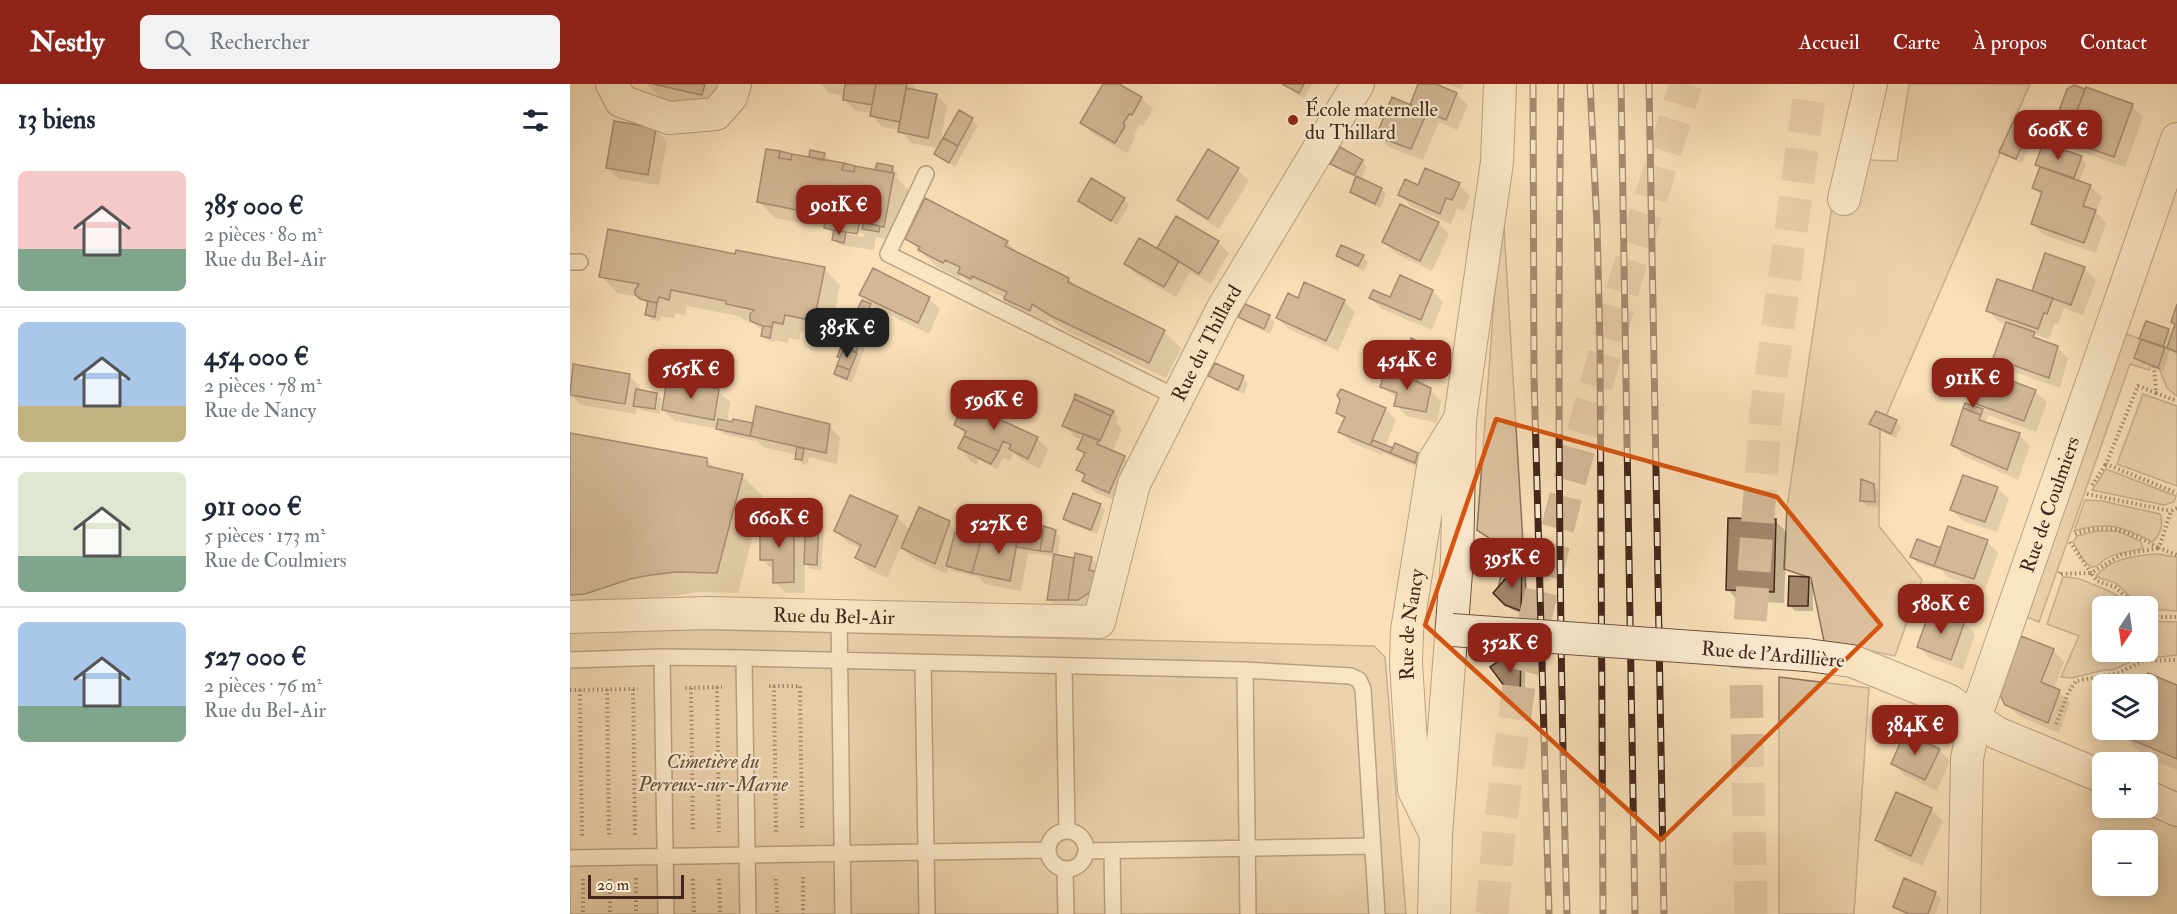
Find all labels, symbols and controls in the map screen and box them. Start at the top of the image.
search box [140,15,560,69]
text: Nestly [30,25,104,60]
icon: search [161,26,194,59]
text: Rechercher [209,28,310,56]
text: Accueil [1799,29,1860,56]
text: Carte [1893,29,1940,56]
text: À propos [1973,29,2047,56]
text: Contact [2080,29,2147,56]
place label: École maternelle du Thillard [1305,96,1438,145]
text: 13 biens [18,104,95,136]
icon: filters [519,104,552,137]
pin: 606K € [2009,110,2107,161]
marker: École maternelle du Thillard [1286,113,1300,127]
text: 606K € [2028,117,2088,142]
pin: 901K € [790,185,888,236]
text: 385 000 € [204,190,304,222]
text: 901K € [810,192,868,217]
icon: home [66,195,138,267]
text: 2 pièces · 80 m² [204,222,323,247]
text: Rue du Bel-Air [204,247,326,272]
street label: Rue du Thillard [1166,280,1247,406]
pin: 385K € [798,308,896,359]
text: 385K € [819,315,875,340]
pin: 454K € [1358,340,1456,391]
text: 454 000 € [204,341,309,373]
icon: home [66,346,138,418]
text: 454K € [1377,347,1437,372]
pin: 565K € [642,349,740,400]
text: 565K € [662,356,720,381]
pin: 911K € [1924,358,2022,409]
text: 911K € [1946,365,2000,390]
text: 2 pièces · 78 m² [204,373,322,398]
pin: 596K € [945,380,1043,431]
text: 596K € [964,387,1024,412]
text: Rue de Nancy [204,398,316,423]
street label: Rue de Coulmiers [2015,433,2085,576]
text: 911 000 € [204,491,302,523]
icon: home [66,496,138,568]
pin: 660K € [730,498,828,549]
pin: 527K € [950,504,1048,555]
text: 660K € [749,505,809,530]
text: 527K € [970,511,1028,536]
text: 5 pièces · 173 m² [204,523,326,548]
pin: 395K € [1463,538,1561,589]
text: 395K € [1484,545,1540,570]
text: Rue de Coulmiers [204,548,347,573]
street label: Rue de Nancy [1394,566,1430,681]
pin: 580K € [1892,584,1990,635]
text: 580K € [1912,591,1970,616]
north arrow [2092,596,2158,662]
map controls [2092,596,2158,896]
street label: Rue du Bel-Air [773,602,896,630]
pin: 352K € [1461,623,1559,674]
text: 352K € [1482,630,1538,655]
street label: Rue de l'Ardillière [1700,636,1846,673]
text: 527 000 € [204,641,307,673]
icon: home [66,646,138,718]
text: 2 pièces · 76 m² [204,673,322,698]
button: layers [2092,674,2158,740]
text: Rue du Bel-Air [204,698,326,723]
pin: 384K € [1866,705,1964,756]
text: 384K € [1886,712,1944,737]
park label: Cimetière du Perreux-sur-Marne [637,749,788,797]
button: + [2092,752,2158,818]
button: − [2092,830,2158,896]
scale bar [588,872,684,900]
text: 20 m [597,875,629,895]

